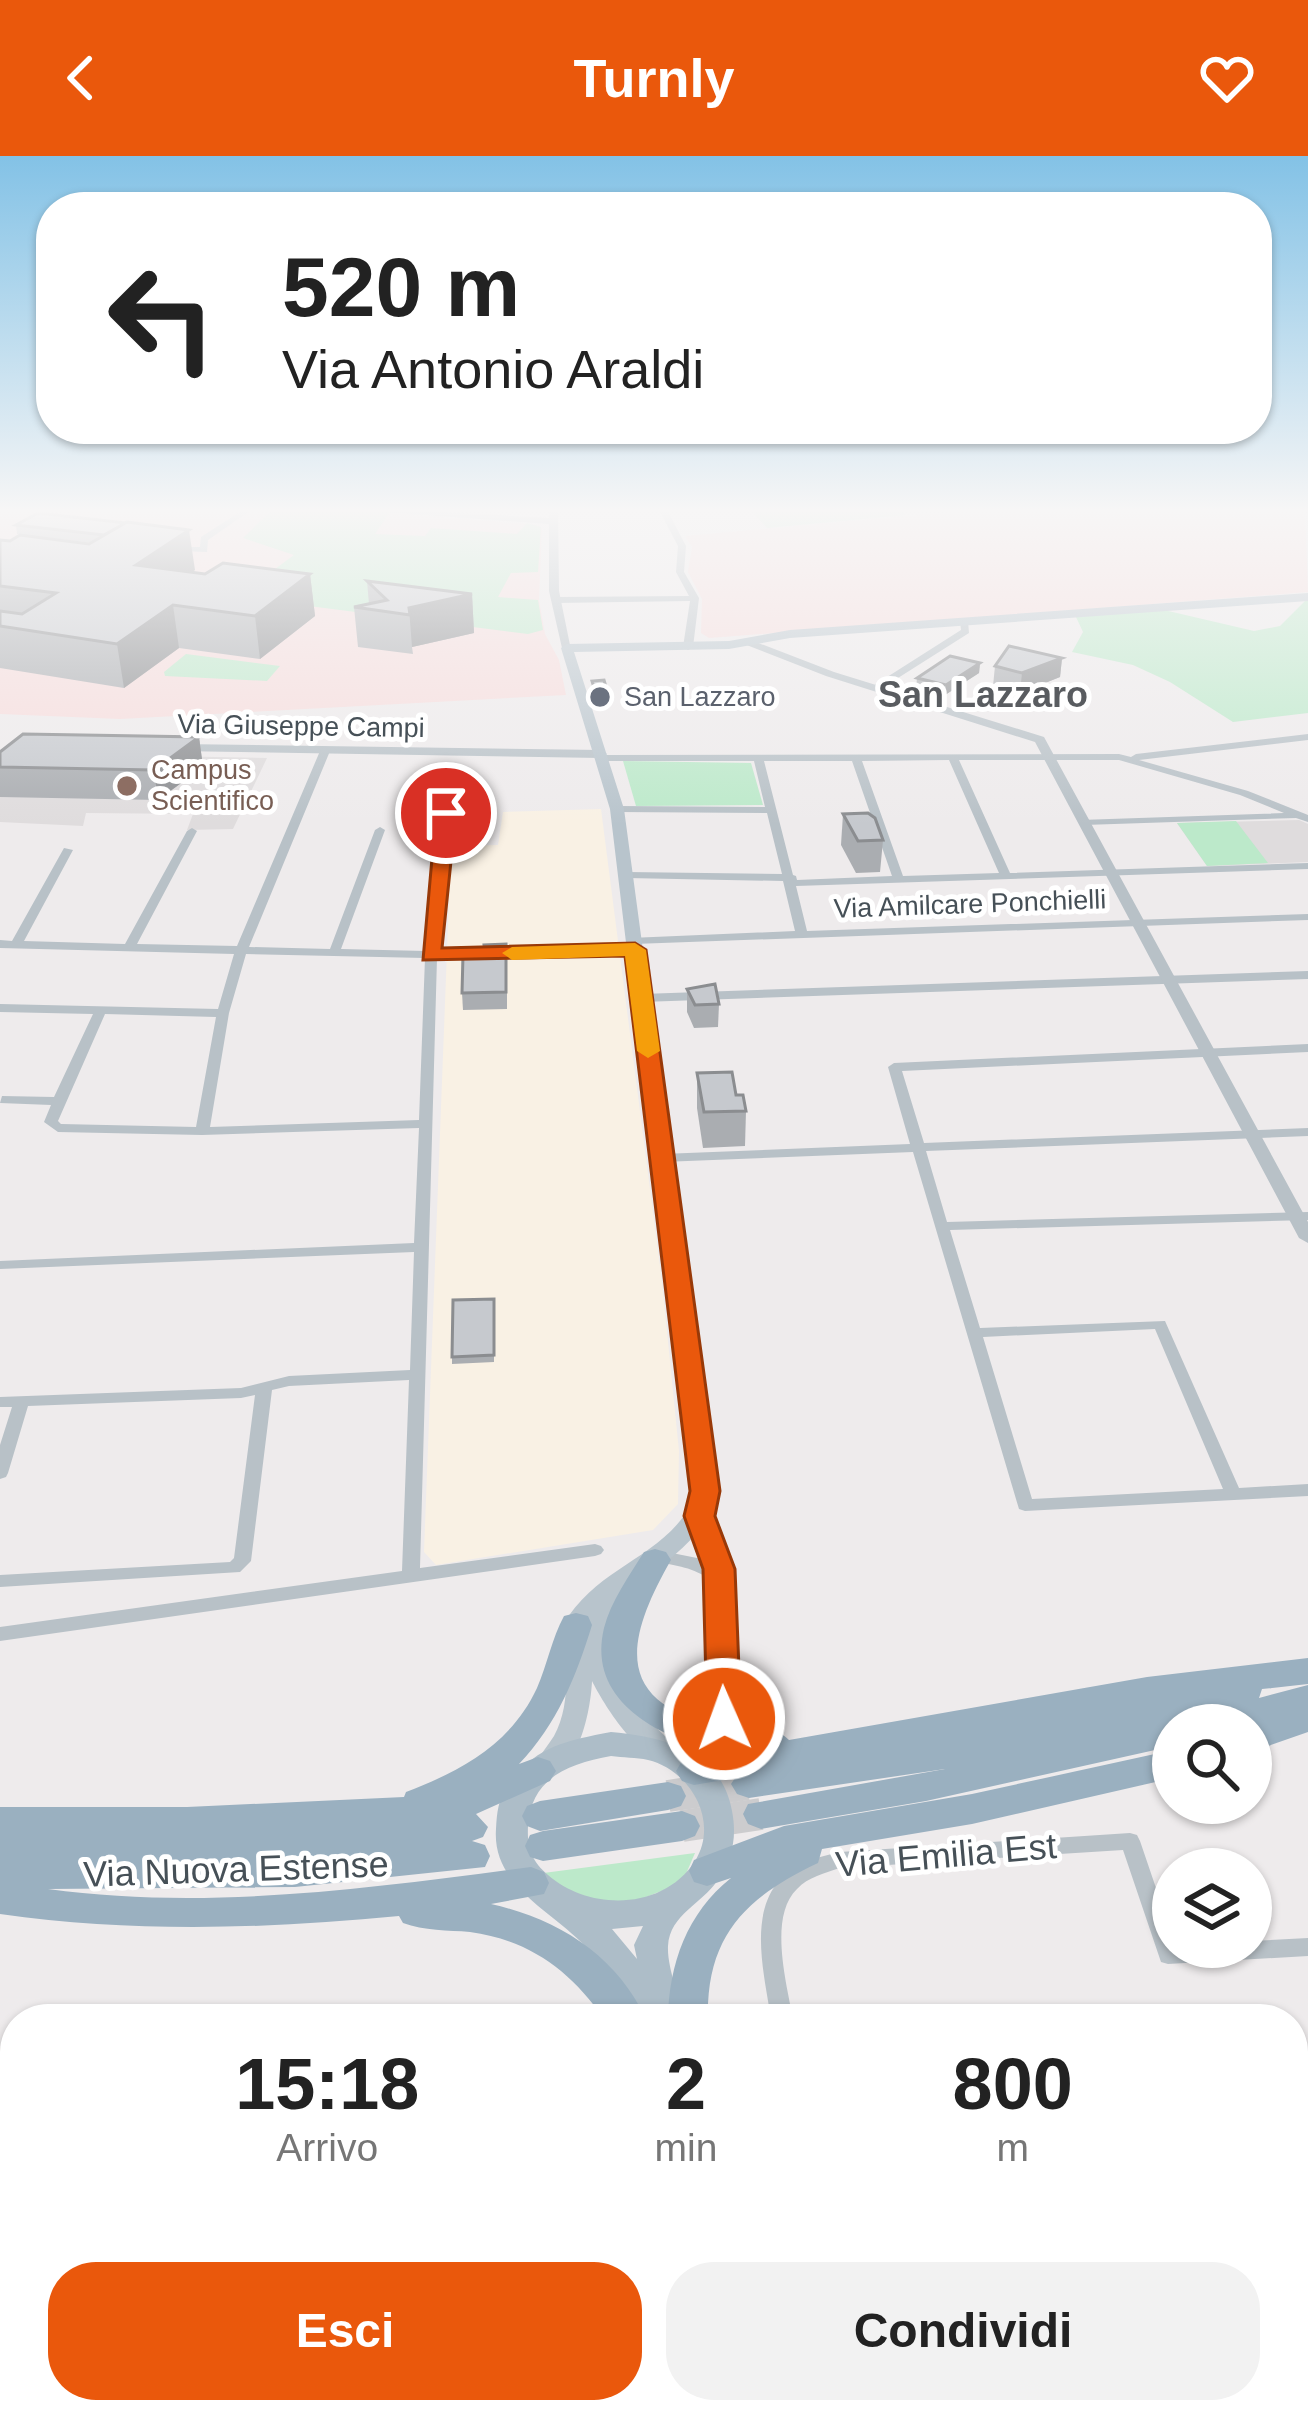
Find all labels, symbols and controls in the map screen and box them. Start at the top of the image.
icon: back [48,45,114,111]
icon: heart [1194,45,1260,111]
text: Turnly [574,48,735,108]
icon: left [84,240,240,396]
text: 520 m [282,240,520,334]
text: Via Antonio Araldi [282,339,704,399]
district label: San Lazzaro [878,674,1088,715]
place label: San Lazzaro [624,682,776,712]
marker: San Lazzaro [587,684,613,710]
street label: Via Giuseppe Campi [177,709,425,743]
place label: Campus Scientifico [151,755,274,816]
pin [395,762,497,864]
marker: Campus Scientifico [114,773,140,799]
icon: arrive [413,780,479,846]
street label: Via Amilcare Ponchielli [833,884,1107,924]
position arrow [661,1656,787,1782]
map controls [1152,1704,1272,1968]
button: search [1152,1704,1272,1824]
street label: Via Emilia Est [834,1825,1058,1885]
street label: Via Nuova Estense [83,1843,389,1895]
button: layers [1152,1848,1272,1968]
text: 15:18 [235,2044,419,2124]
text: 2 [666,2044,706,2124]
text: 800 [953,2044,1073,2124]
text: Arrivo [276,2126,378,2169]
text: min [655,2126,717,2169]
text: m [996,2126,1029,2169]
button: Esci [48,2262,642,2400]
button: Condividi [666,2262,1260,2400]

